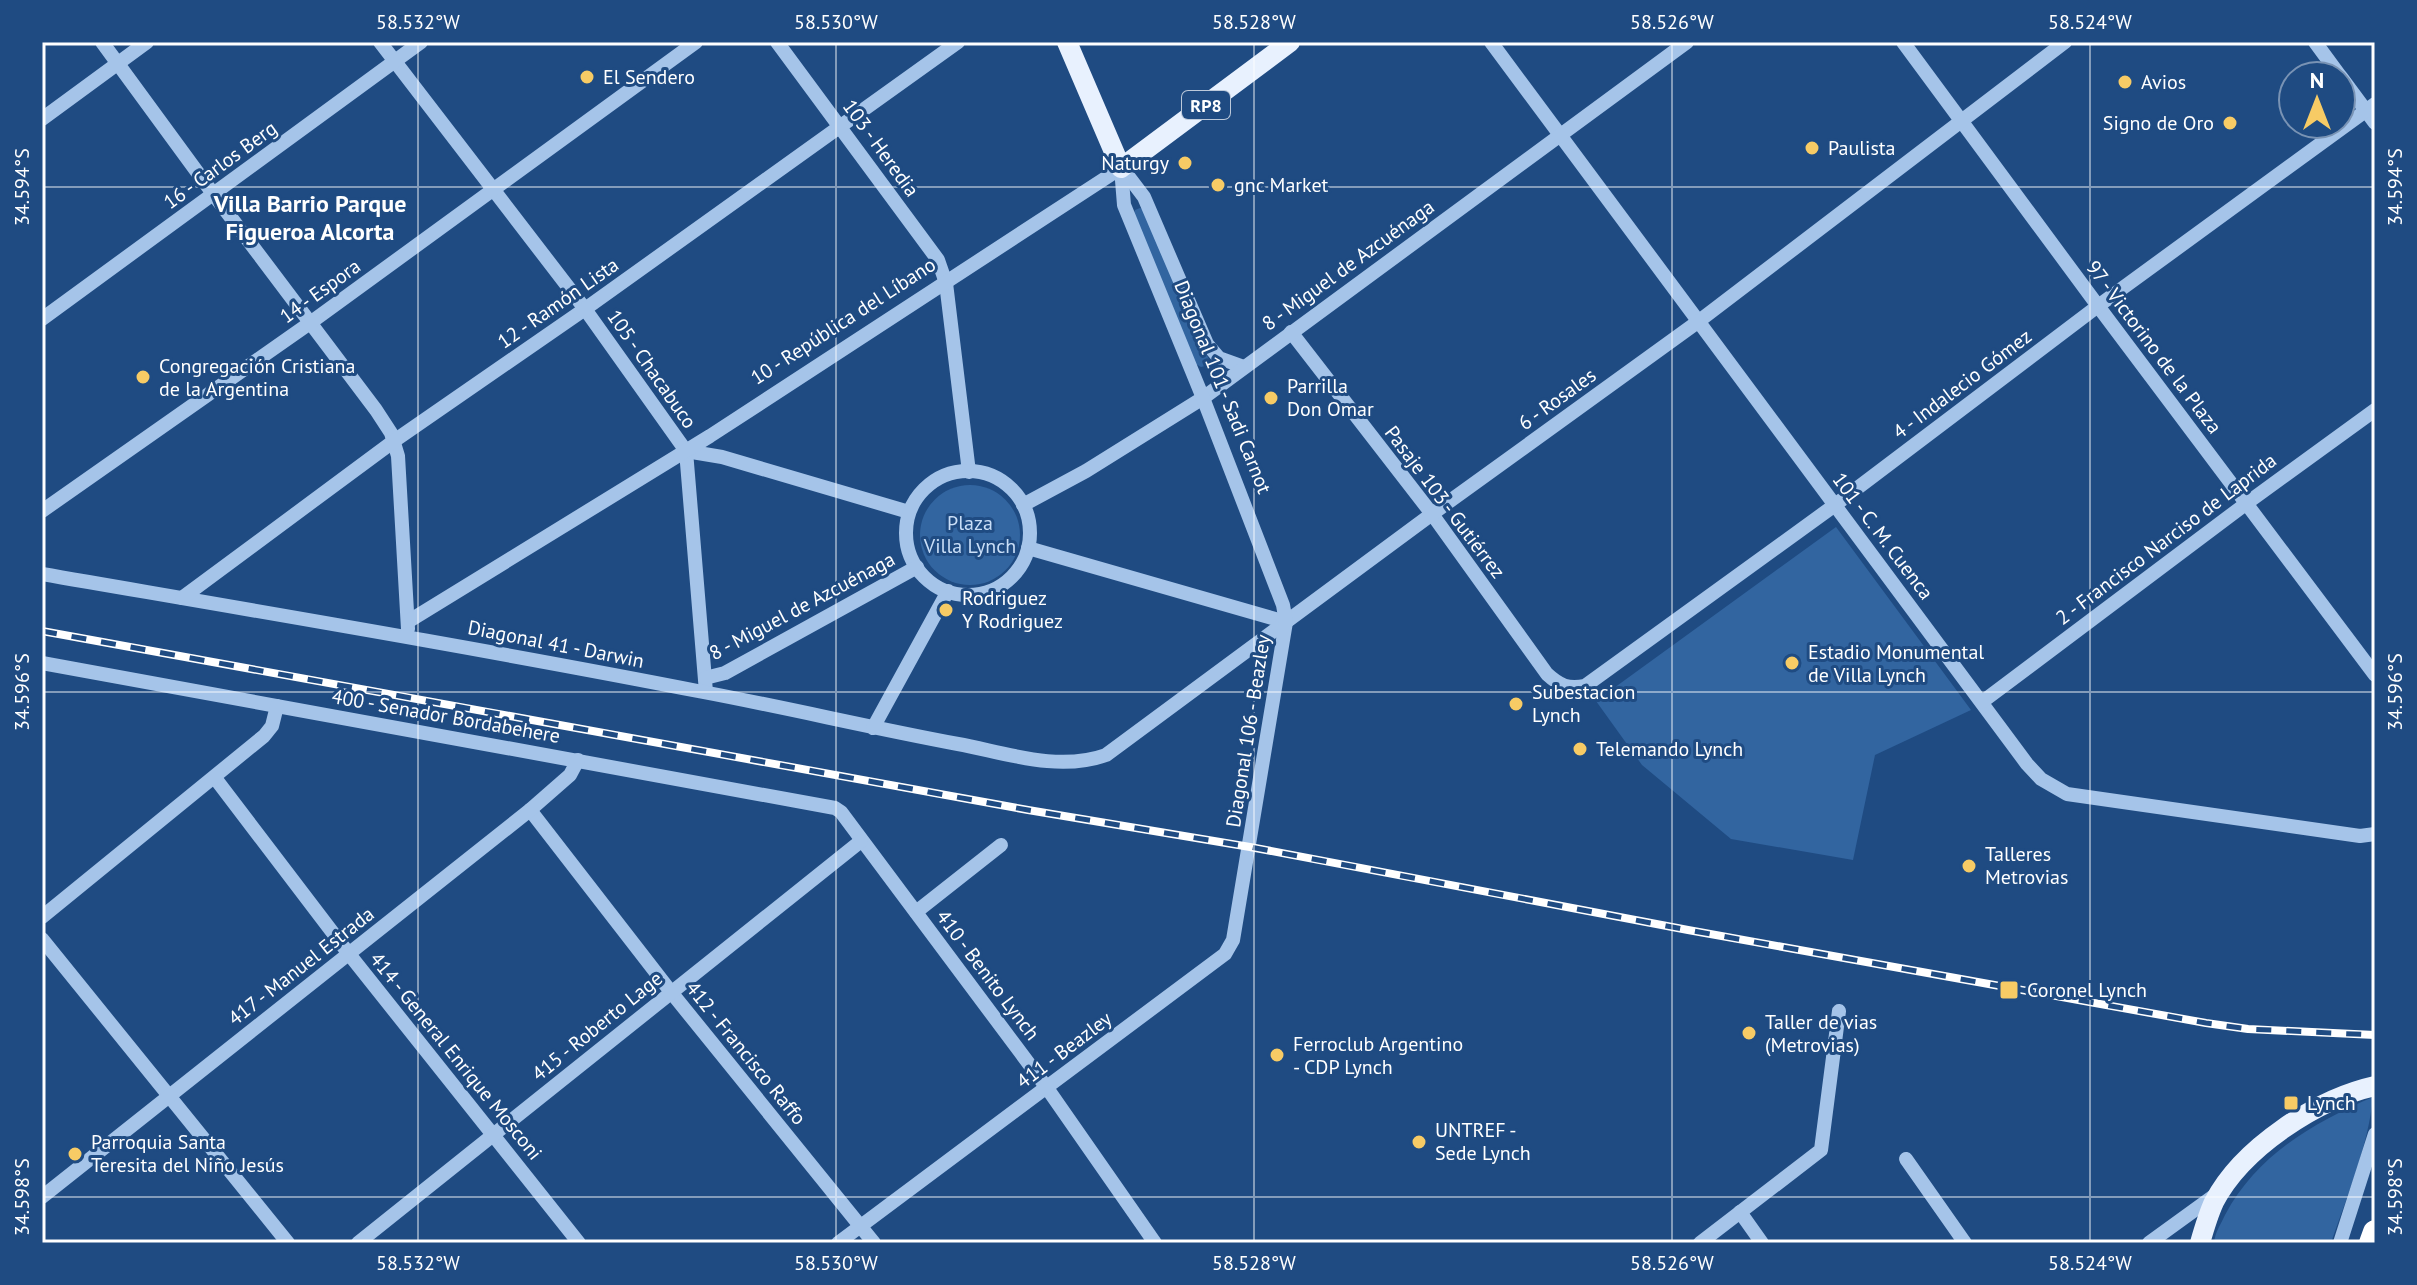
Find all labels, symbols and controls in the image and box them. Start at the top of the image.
text: 58.532°W [376,9,460,35]
text: 58.530°W [794,9,878,35]
text: 58.528°W [1212,9,1296,35]
text: 58.526°W [1630,9,1714,35]
text: 58.524°W [2048,9,2132,35]
north arrow [2277,60,2357,140]
place label: El Sendero [603,64,695,90]
text: N [2310,66,2324,94]
marker: El Sendero [578,68,596,86]
place label: Avios [2141,69,2186,95]
marker: Avios [2116,73,2134,91]
road number: RP8 [1182,91,1230,119]
street label: 103 - Heredia [837,94,925,202]
place label: Signo de Oro [2103,110,2214,136]
marker: Signo de Oro [2221,114,2239,132]
street label: 16 - Carlos Berg [158,115,282,215]
place label: Paulista [1828,135,1896,161]
marker: Paulista [1803,139,1821,157]
text: 34.594°S [9,148,35,226]
text: 34.594°S [2382,148,2408,226]
place label: Naturgy [1101,150,1170,176]
marker: Naturgy [1176,154,1194,172]
place label: gnc Market [1234,172,1329,198]
marker: gnc Market [1209,176,1227,194]
district label: Villa Barrio Parque Figueroa Alcorta [213,188,406,247]
street label: 8 - Miguel de Azcuénaga [1257,194,1439,336]
street label: 10 - República del Líbano [745,251,941,391]
street label: 12 - Ramón Lista [492,252,624,354]
street label: 14 - Espora [274,253,366,329]
street label: 97 - Victorino de la Plaza [2080,255,2228,439]
street label: Diagonal 101 - Sadi Carnot [1168,277,1278,498]
street label: 105 - Chacabuco [601,304,703,434]
street label: 4 - Indalecio Gómez [1887,323,2037,445]
place label: Congregación Cristiana de la Argentina [159,353,355,402]
street label: 6 - Rosales [1513,362,1601,436]
marker: Congregación Cristiana de la Argentina [134,368,152,386]
place label: Parrilla Don Omar [1287,373,1374,422]
marker: Parrilla Don Omar [1262,389,1280,407]
street label: Pasaje 103 - Gutiérrez [1379,420,1511,584]
street label: 2 - Francisco Narciso de Laprida [2050,447,2282,631]
street label: 101 - C. M. Cuenca [1827,467,1939,605]
park label: Plaza Villa Lynch [923,510,1016,559]
street label: 8 - Miguel de Azcuénaga [705,546,899,666]
place label: Rodriguez Y Rodriguez [962,585,1063,634]
marker: Rodriguez Y Rodriguez [937,601,955,619]
street label: Diagonal 41 - Darwin [466,614,646,674]
street label: Diagonal 106 - Beazley [1220,632,1276,829]
place label: Estadio Monumental de Villa Lynch [1808,639,1984,688]
text: 34.596°S [9,653,35,731]
text: 34.596°S [2382,653,2408,731]
marker: Estadio Monumental de Villa Lynch [1783,654,1801,672]
place label: Subestacion Lynch [1532,679,1636,728]
street label: 400 - Senador Bordabehere [330,683,562,749]
marker: Subestacion Lynch [1507,695,1525,713]
place label: Telemando Lynch [1596,736,1743,762]
marker: Telemando Lynch [1571,740,1589,758]
place label: Talleres Metrovias [1985,841,2068,890]
marker: Talleres Metrovias [1960,857,1978,875]
street label: 417 - Manuel Estrada [223,901,379,1031]
street label: 410 - Benito Lynch [930,905,1046,1045]
street label: 414 - General Enrique Mosconi [364,947,548,1165]
street label: 415 - Roberto Lage [526,965,668,1087]
street label: 412 - Francisco Raffo [680,976,812,1130]
place label: Coronel Lynch [2027,977,2147,1003]
marker: Coronel Lynch [1998,979,2020,1001]
street label: 411 - Beazley [1011,1005,1117,1094]
place label: Taller de vias (Metrovias) [1765,1009,1877,1058]
marker: Taller de vias (Metrovias) [1740,1024,1758,1042]
place label: Ferroclub Argentino - CDP Lynch [1293,1031,1463,1080]
marker: Ferroclub Argentino - CDP Lynch [1268,1046,1286,1064]
place label: Lynch [2307,1090,2356,1116]
marker: Lynch [2282,1094,2300,1112]
place label: UNTREF - Sede Lynch [1435,1117,1531,1166]
place label: Parroquia Santa Teresita del Niño Jesús [91,1129,284,1178]
marker: UNTREF - Sede Lynch [1410,1133,1428,1151]
marker: Parroquia Santa Teresita del Niño Jesús [66,1145,84,1163]
text: 34.598°S [9,1158,35,1236]
text: 34.598°S [2382,1158,2408,1236]
text: 58.532°W [376,1250,460,1276]
text: 58.530°W [794,1250,878,1276]
text: 58.528°W [1212,1250,1296,1276]
text: 58.526°W [1630,1250,1714,1276]
text: 58.524°W [2048,1250,2132,1276]

